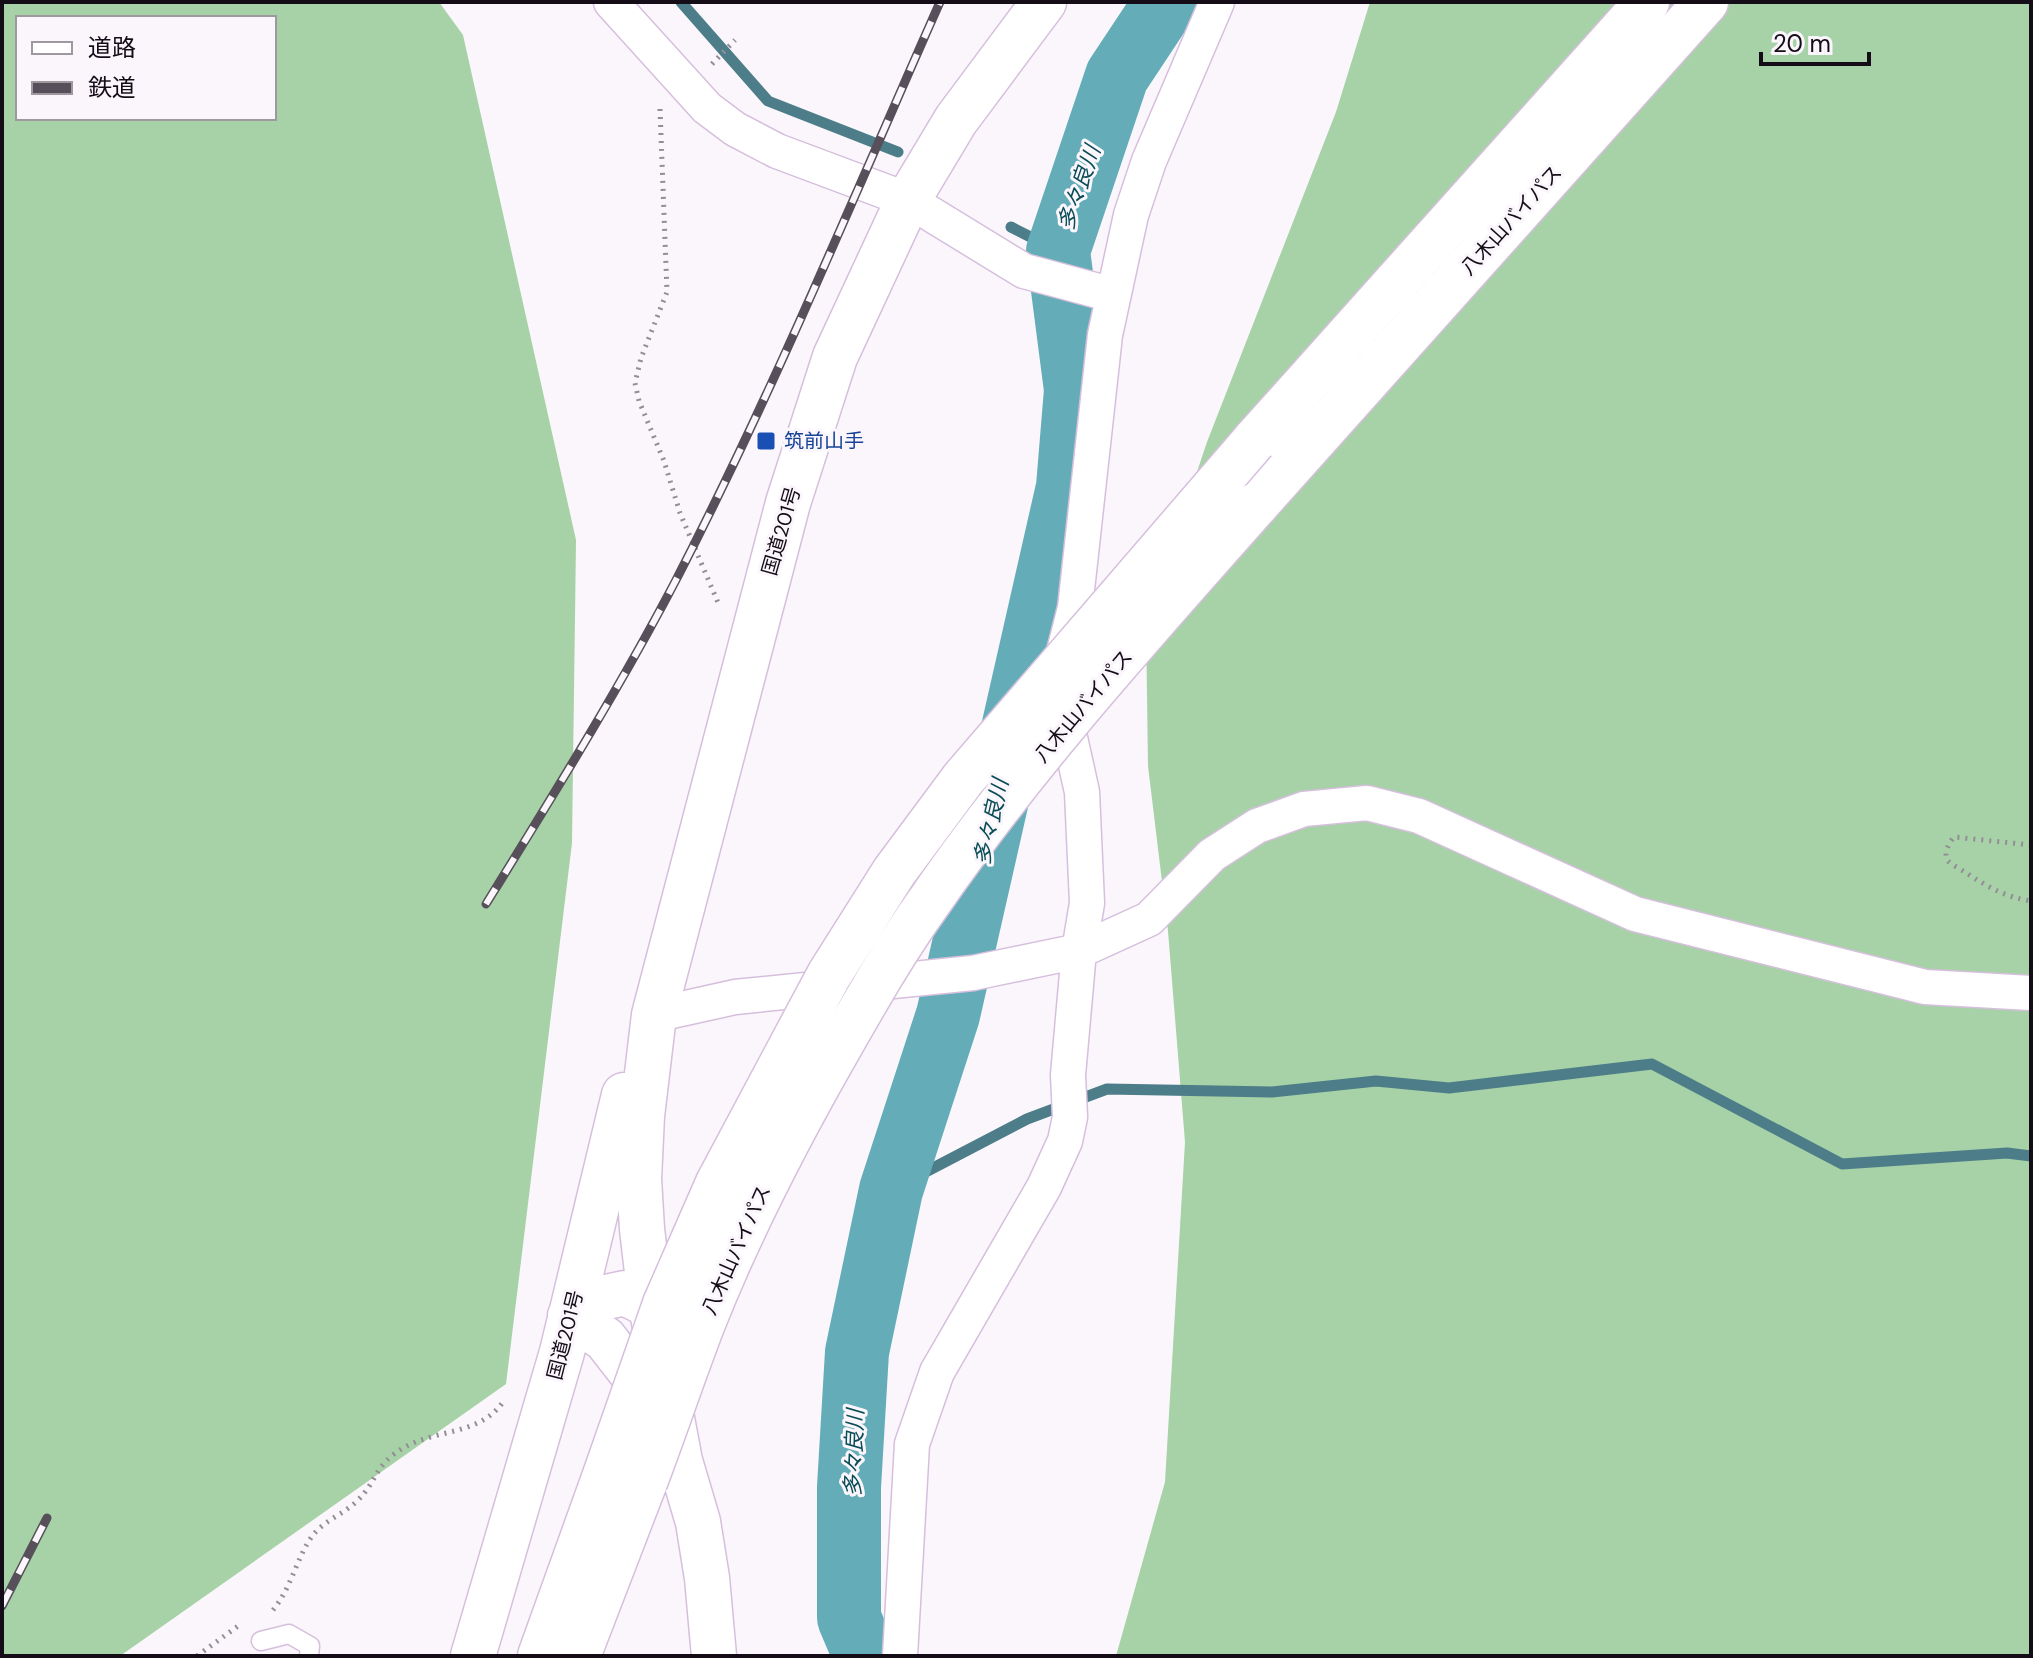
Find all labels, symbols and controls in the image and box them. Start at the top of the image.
legend [16,16,276,120]
scale bar [1761,16,1869,66]
text: 20 m [1773,28,1831,59]
text: 道路 [88,32,136,63]
text: 鉄道 [88,72,136,103]
water label: 多々良川 [1051,140,1108,234]
street label: 八木山バイパス [1455,159,1567,281]
place label: 筑前山手 [784,428,864,454]
marker: 筑前山手 [755,430,777,452]
street label: 国道201号 [756,484,806,578]
street label: 八木山バイパス [1028,644,1138,768]
water label: 多々良川 [967,774,1015,868]
street label: 八木山バイパス [696,1181,776,1319]
street label: 国道201号 [541,1288,589,1382]
water label: 多々良川 [838,1407,870,1497]

